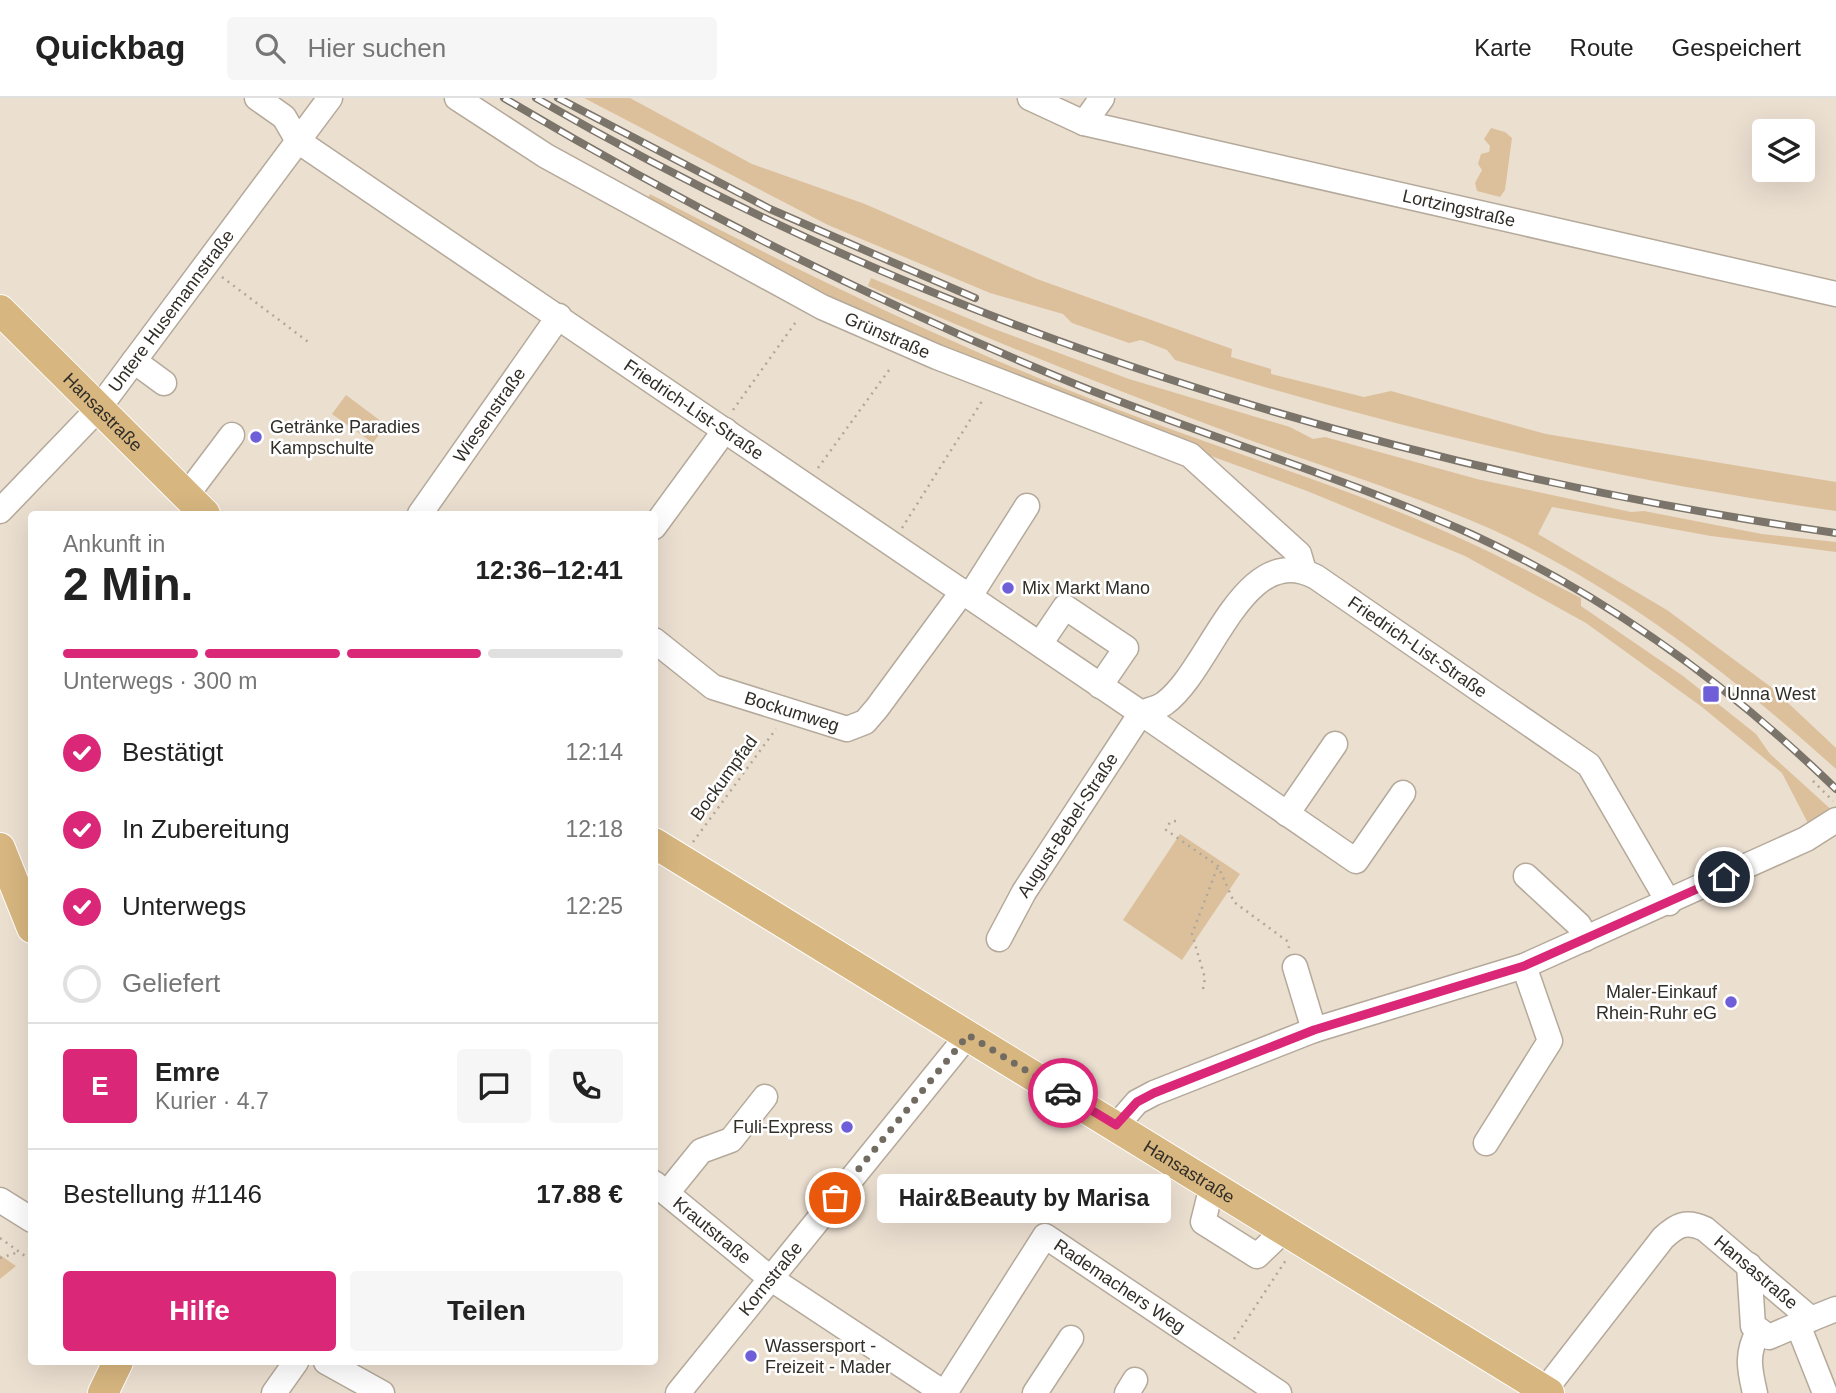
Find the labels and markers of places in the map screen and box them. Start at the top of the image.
place label: Getränke Paradies Kampschulte [270,417,420,458]
marker: Getränke Paradies Kampschulte [248,429,264,445]
place label: Mix Markt Mano [1022,578,1150,598]
marker: Mix Markt Mano [1000,580,1016,596]
marker: Unna West [1701,684,1721,704]
place label: Unna West [1727,684,1816,704]
pin [1694,847,1754,907]
place label: Maler-Einkauf Rhein-Ruhr eG [1596,982,1718,1023]
marker: Maler-Einkauf Rhein-Ruhr eG [1723,994,1739,1010]
place label: Fuli-Express [733,1117,833,1137]
marker: Fuli-Express [839,1119,855,1135]
pin [805,1168,865,1228]
callout: Hair&Beauty by Marisa [877,1174,1171,1222]
place label: Wassersport - Freizeit - Mader [765,1336,891,1377]
marker: Wassersport - Freizeit - Mader [743,1348,759,1364]

